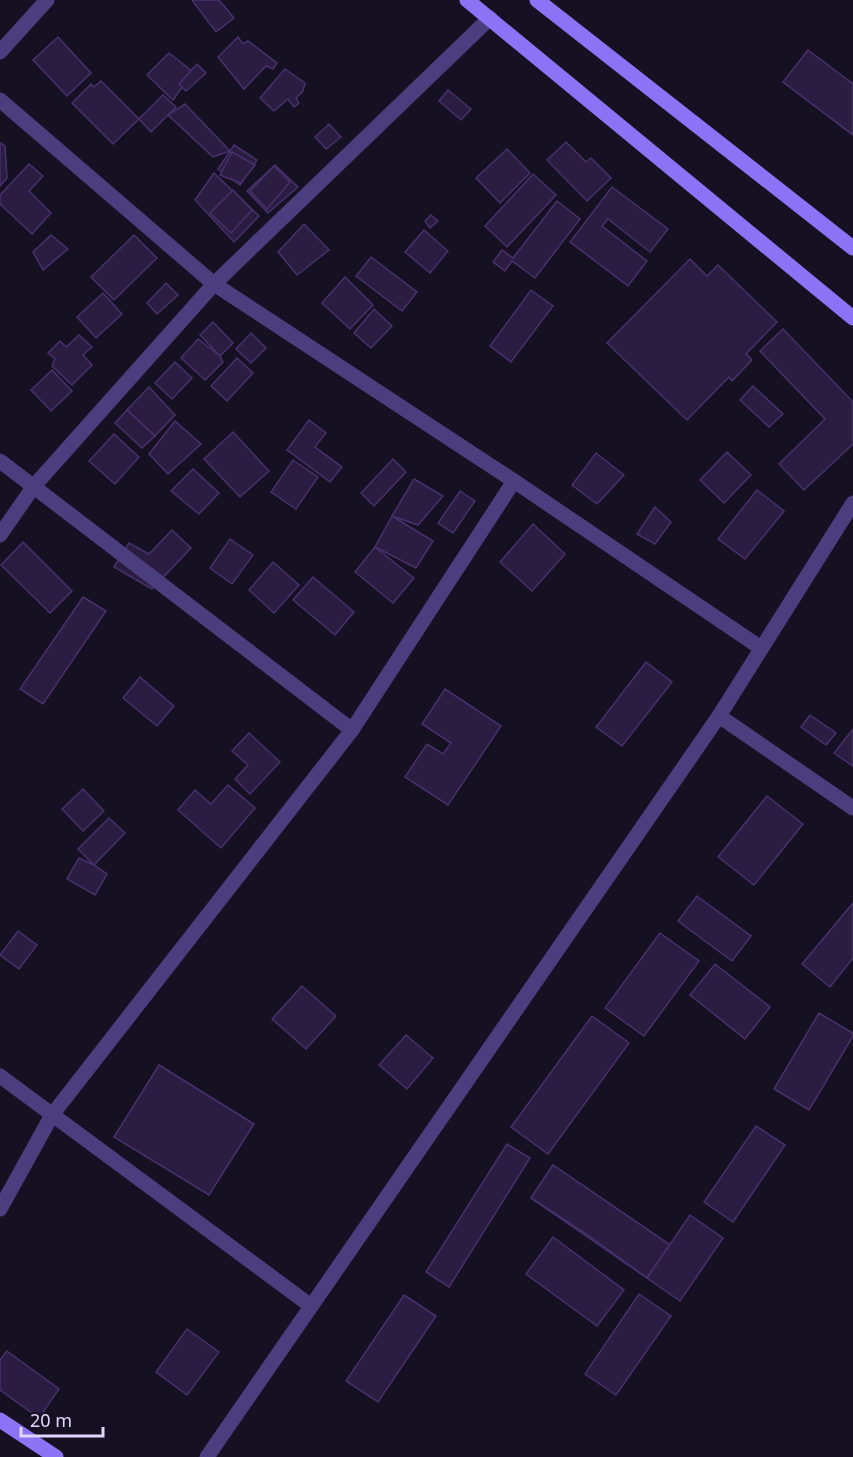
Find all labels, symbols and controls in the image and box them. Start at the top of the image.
scale bar [21,1400,104,1438]
text: 20 m [30,1408,72,1432]

